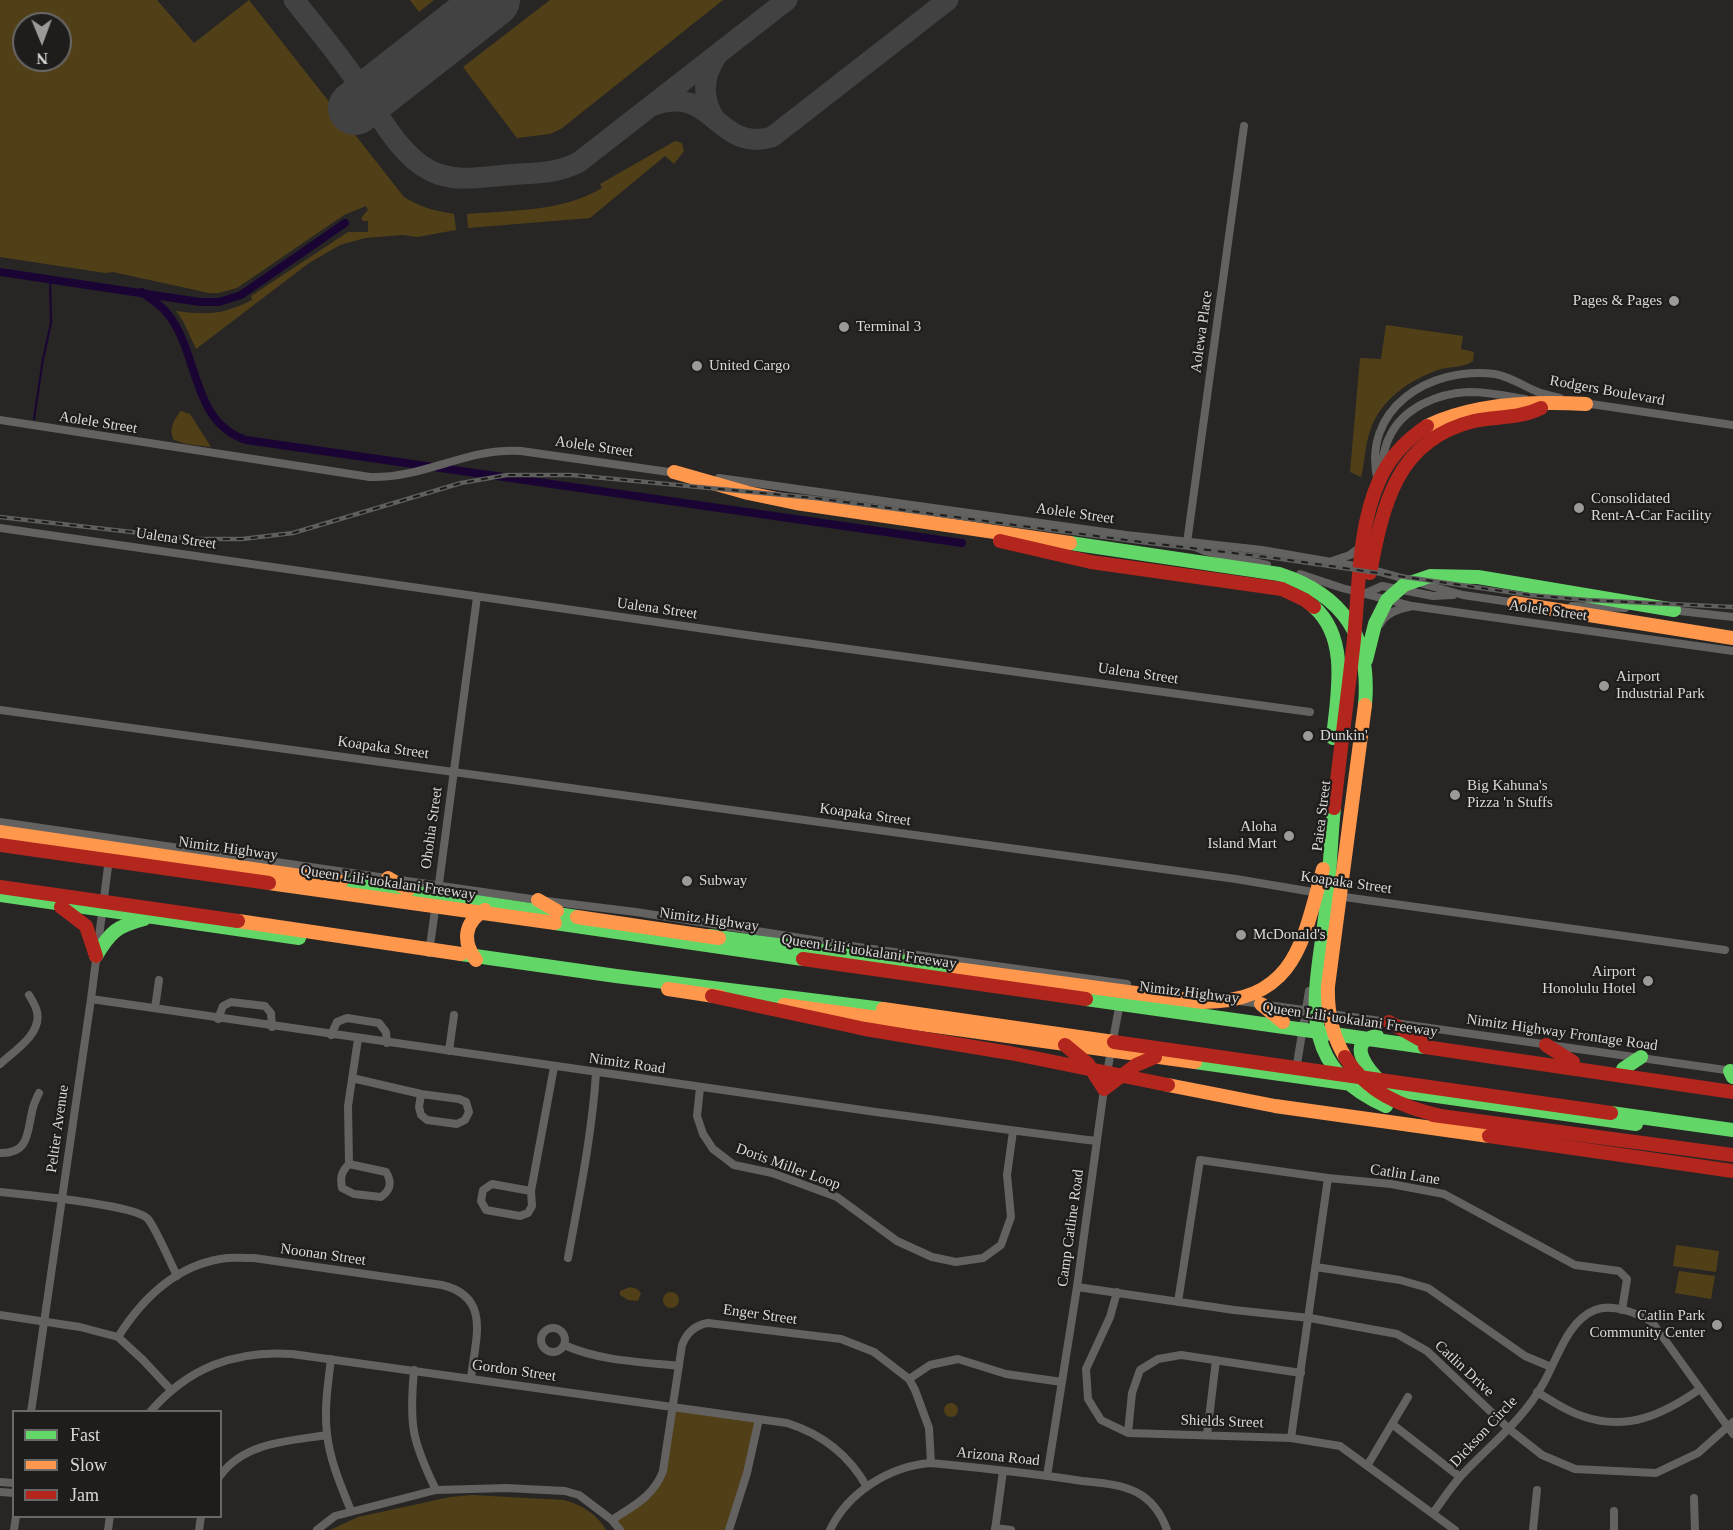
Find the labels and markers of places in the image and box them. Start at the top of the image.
place label: Pages & Pages [1573,292,1662,310]
marker: Pages & Pages [1667,294,1681,308]
place label: Terminal 3 [856,318,921,336]
marker: Terminal 3 [837,320,851,334]
place label: United Cargo [709,357,790,375]
marker: United Cargo [690,359,704,373]
place label: Consolidated Rent-A-Car Facility [1591,490,1711,525]
marker: Consolidated Rent-A-Car Facility [1572,501,1586,515]
place label: Airport Industrial Park [1616,668,1705,703]
marker: Airport Industrial Park [1597,679,1611,693]
place label: Dunkin' [1320,727,1368,745]
marker: Dunkin' [1301,729,1315,743]
place label: Big Kahuna's Pizza 'n Stuffs [1467,777,1553,812]
marker: Big Kahuna's Pizza 'n Stuffs [1448,788,1462,802]
place label: Aloha Island Mart [1207,818,1277,853]
marker: Aloha Island Mart [1282,829,1296,843]
place label: Subway [699,872,747,890]
marker: Subway [680,874,694,888]
place label: McDonald's [1253,926,1326,944]
marker: McDonald's [1234,928,1248,942]
place label: Airport Honolulu Hotel [1542,963,1636,998]
marker: Airport Honolulu Hotel [1641,974,1655,988]
place label: Catlin Park Community Center [1590,1307,1705,1342]
marker: Catlin Park Community Center [1710,1318,1724,1332]

